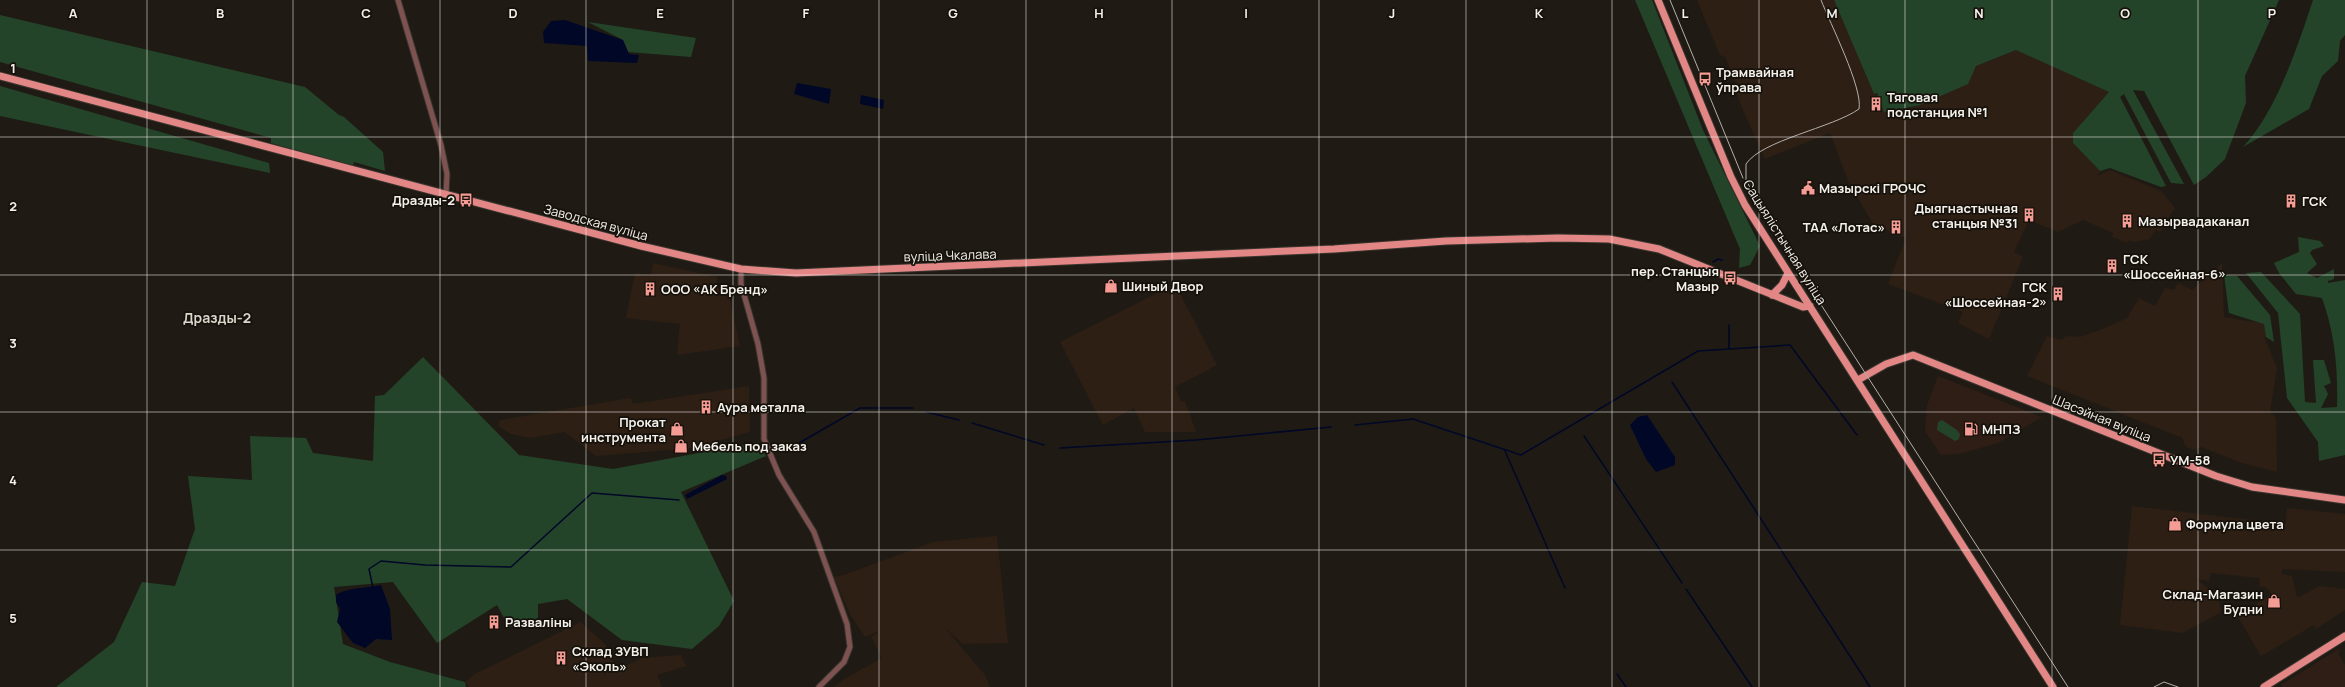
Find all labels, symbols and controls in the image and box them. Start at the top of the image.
text: A [69,4,78,22]
text: B [216,4,224,22]
text: C [361,4,371,22]
text: D [508,4,518,22]
text: E [656,4,664,22]
text: F [803,4,810,22]
text: G [948,4,958,22]
text: H [1094,4,1104,22]
text: I [1244,4,1248,22]
text: J [1389,4,1395,22]
text: K [1535,4,1544,22]
text: L [1682,4,1689,22]
text: M [1826,4,1838,22]
text: N [1974,4,1984,22]
text: O [2120,4,2130,22]
text: P [2268,4,2276,22]
text: 1 [10,59,16,77]
place label: Трамвайная ўправа [1716,63,1794,96]
bus stop icon: Трамвайная ўправа [1697,71,1713,87]
place label: Тяговая подстанция №1 [1887,88,1988,121]
building icon: Тяговая подстанция №1 [1868,96,1884,112]
street label: Сацыялістычная вуліца [1739,176,1831,308]
place label: Мазырскі ГРОЧС [1819,179,1927,197]
public building icon: Мазырскі ГРОЧС [1800,180,1816,196]
place label: Дразды-2 [392,191,455,209]
bus stop icon: Дразды-2 [458,192,474,208]
place label: ГСК [2302,192,2328,210]
building icon: ГСК [2283,193,2299,209]
text: 2 [9,197,17,215]
street label: Заводская вуліца [542,199,650,245]
place label: Дыягнастычная станцыя №31 [1915,199,2018,232]
building icon: Дыягнастычная станцыя №31 [2021,207,2037,223]
place label: Мазырвадаканал [2138,212,2249,230]
building icon: Мазырвадаканал [2119,213,2135,229]
place label: ТАА «Лотас» [1803,218,1885,236]
building icon: ТАА «Лотас» [1888,219,1904,235]
street label: вуліца Чкалава [903,244,997,266]
place label: ГСК «Шоссейная-6» [2123,250,2226,283]
building icon: ГСК «Шоссейная-6» [2104,258,2120,274]
place label: пер. Станцыя Мазыр [1631,262,1719,295]
bus stop icon: пер. Станцыя Мазыр [1722,270,1738,286]
place label: Шиный Двор [1122,277,1204,295]
shop icon: Шиный Двор [1103,278,1119,294]
place label: ГСК «Шоссейная-2» [1945,278,2048,311]
place label: ООО «АК Бренд» [661,280,768,298]
building icon: ООО «АК Бренд» [642,281,658,297]
building icon: ГСК «Шоссейная-2» [2050,286,2066,302]
district label: Дразды-2 [183,308,251,327]
text: 3 [9,334,17,352]
street label: Шасэйная вуліца [2050,390,2154,446]
place label: Аура металла [717,398,805,416]
building icon: Аура металла [698,399,714,415]
place label: Прокат инструмента [581,413,666,446]
place label: МНПЗ [1982,420,2020,438]
shop icon: Прокат инструмента [669,421,685,437]
fuel station icon: МНПЗ [1963,421,1979,437]
place label: Мебель под заказ [692,437,807,455]
shop icon: Мебель под заказ [673,438,689,454]
place label: УМ-58 [2170,451,2210,469]
bus stop icon: УМ-58 [2151,452,2167,468]
text: 4 [9,471,17,489]
place label: Формула цвета [2186,515,2284,533]
shop icon: Формула цвета [2167,516,2183,532]
place label: Склад-Магазин Будни [2163,585,2263,618]
shop icon: Склад-Магазин Будни [2266,593,2282,609]
text: 5 [9,609,17,627]
place label: Разваліны [505,613,572,631]
building icon: Разваліны [486,614,502,630]
place label: Склад ЗУВП «Эколь» [572,642,649,675]
building icon: Склад ЗУВП «Эколь» [553,650,569,666]

